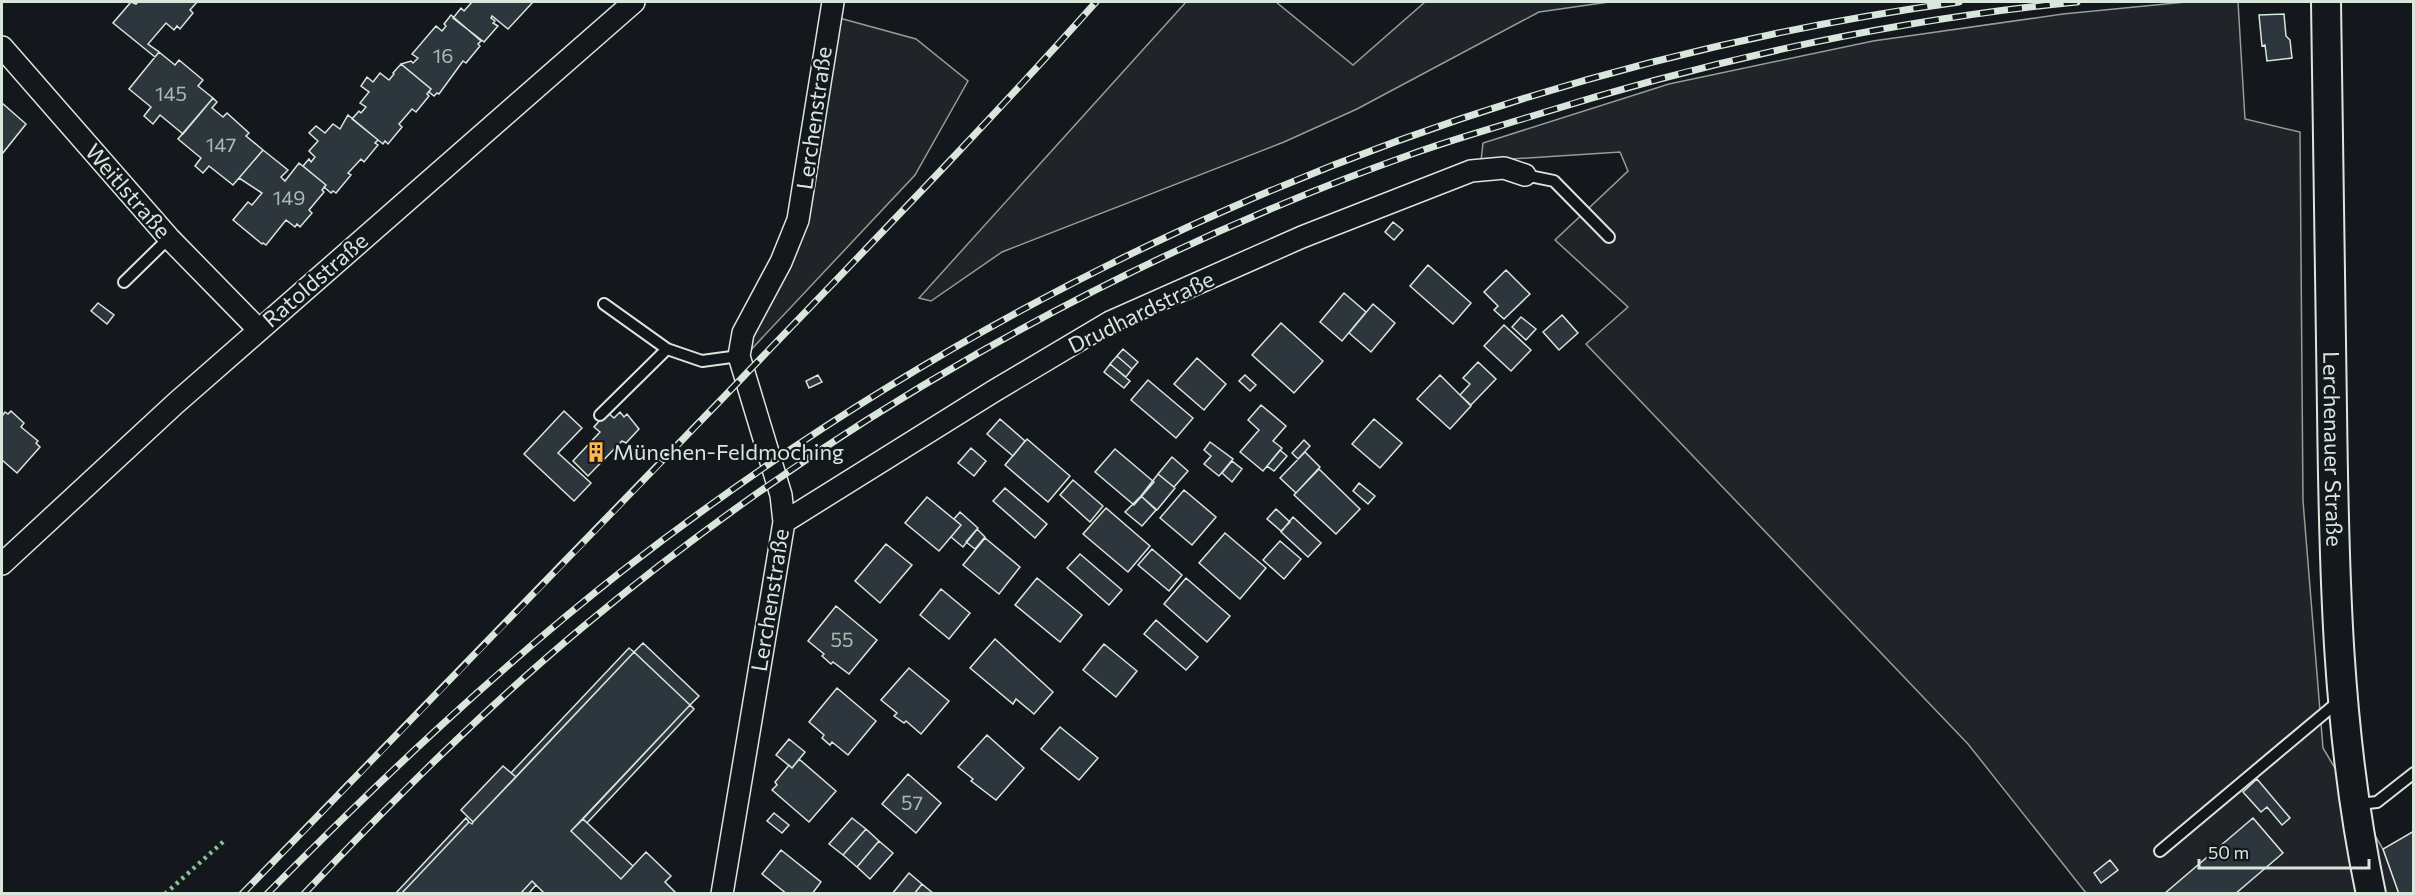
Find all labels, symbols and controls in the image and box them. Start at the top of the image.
house number: 16 [433,43,453,67]
street label: Lerchenstraße [790,45,837,191]
house number: 145 [155,81,187,105]
house number: 147 [206,132,236,156]
street label: Weitlstraße [80,138,177,244]
house number: 149 [273,185,305,209]
street label: Ratoldstraße [257,227,373,333]
street label: Drudhardstraße [1063,265,1218,359]
street label: Lerchenauer Straße [2318,351,2349,547]
place label: München-Feldmoching [613,438,844,465]
building icon: München-Feldmoching [584,440,608,464]
street label: Lerchenstraße [745,527,794,673]
house number: 55 [831,627,853,651]
house number: 57 [901,790,923,814]
scale bar [2199,832,2368,870]
text: 50 m [2208,841,2249,863]

